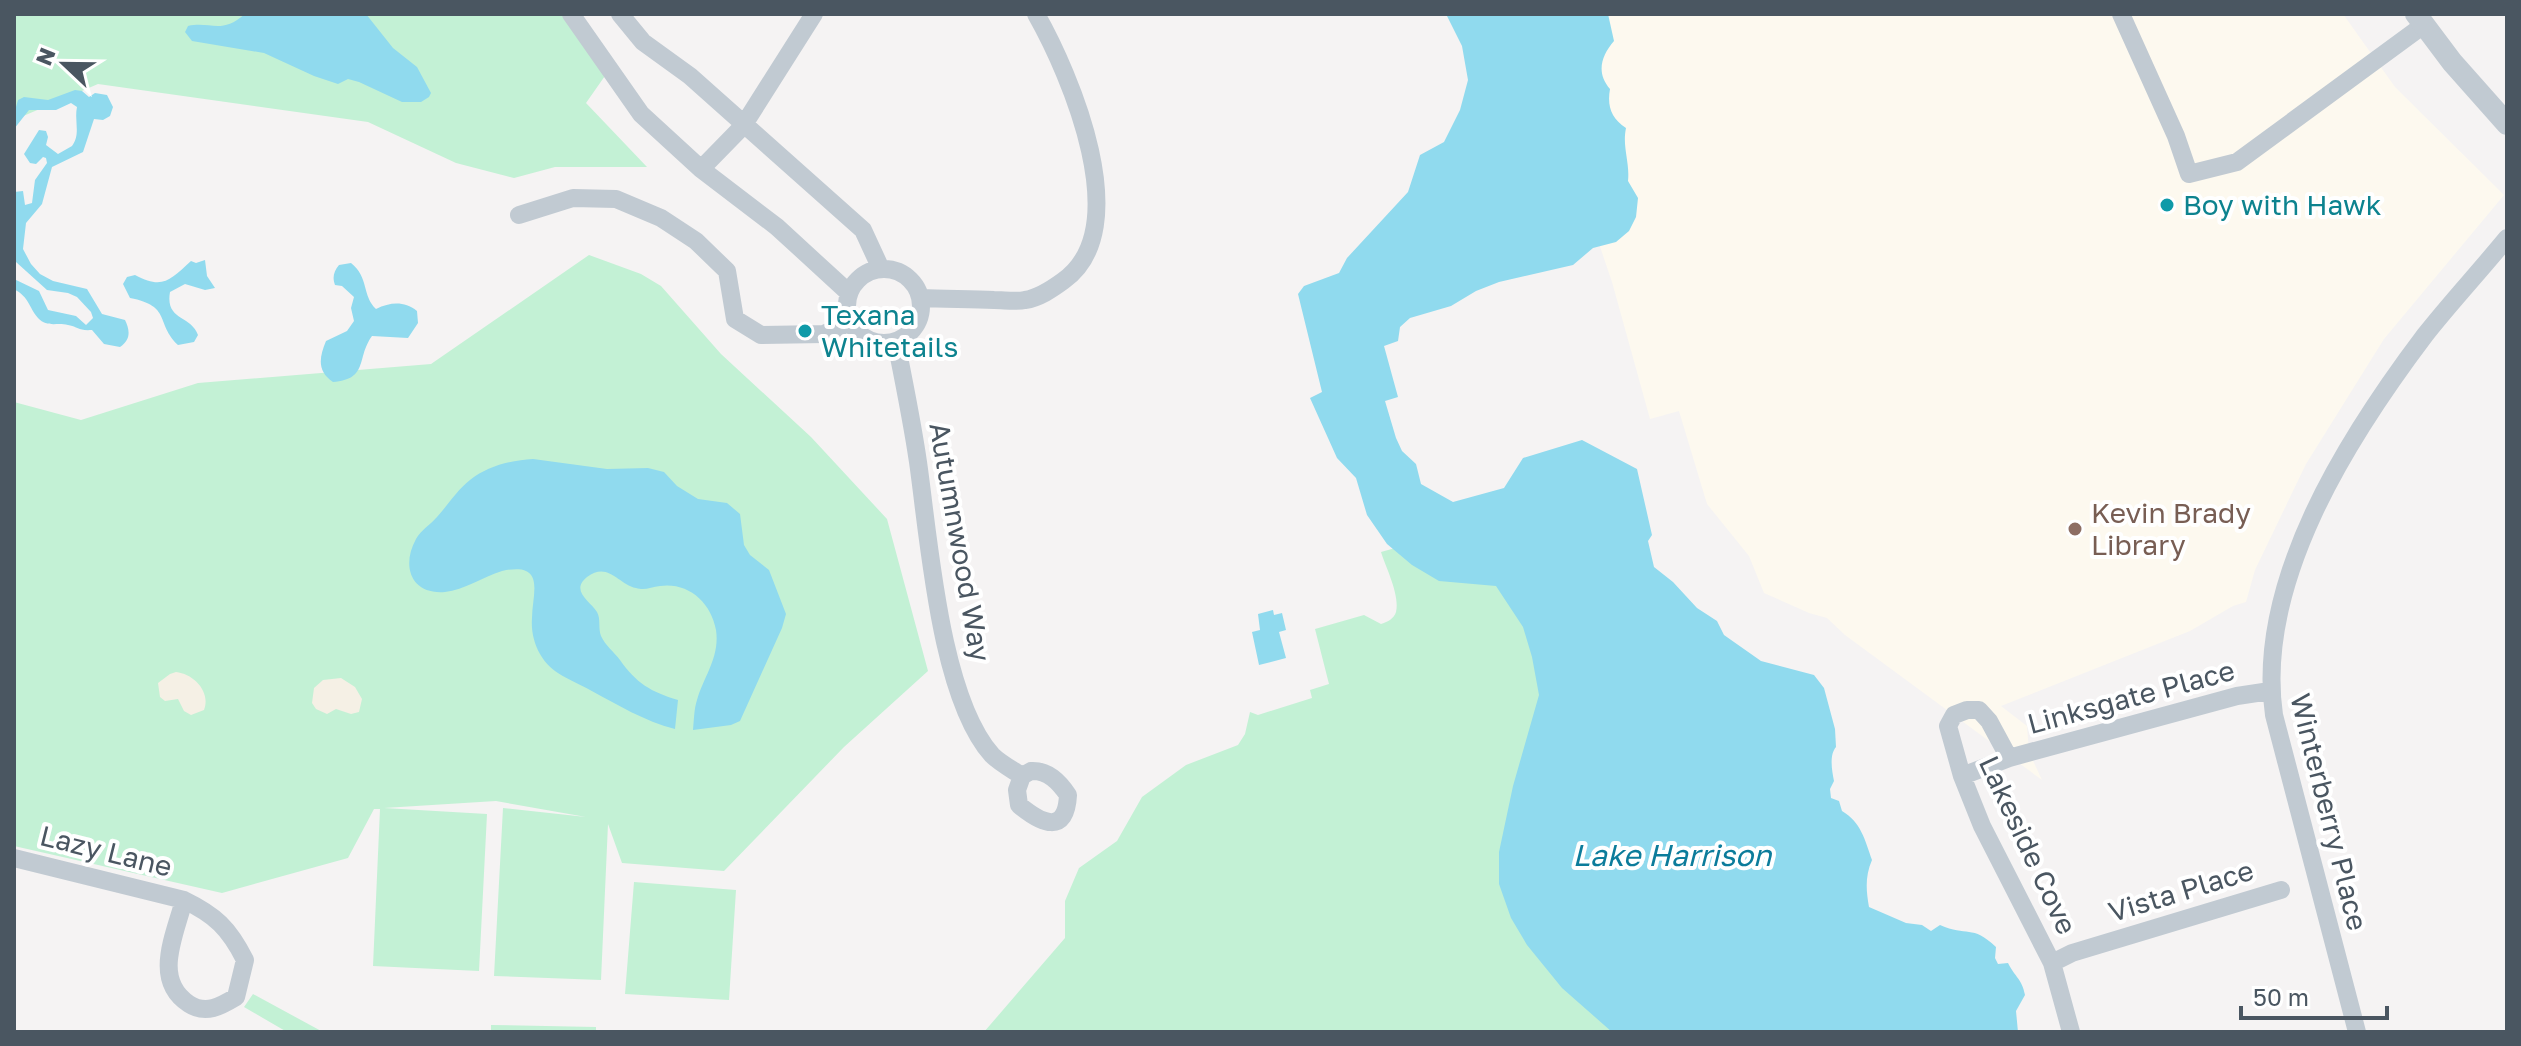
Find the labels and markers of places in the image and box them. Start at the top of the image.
place label: Boy with Hawk [2183,188,2382,221]
marker: Boy with Hawk [2158,196,2176,214]
place label: Texana Whitetails [821,298,958,363]
marker: Texana Whitetails [796,322,814,340]
place label: Kevin Brady Library [2091,496,2251,561]
marker: Kevin Brady Library [2066,520,2084,538]

